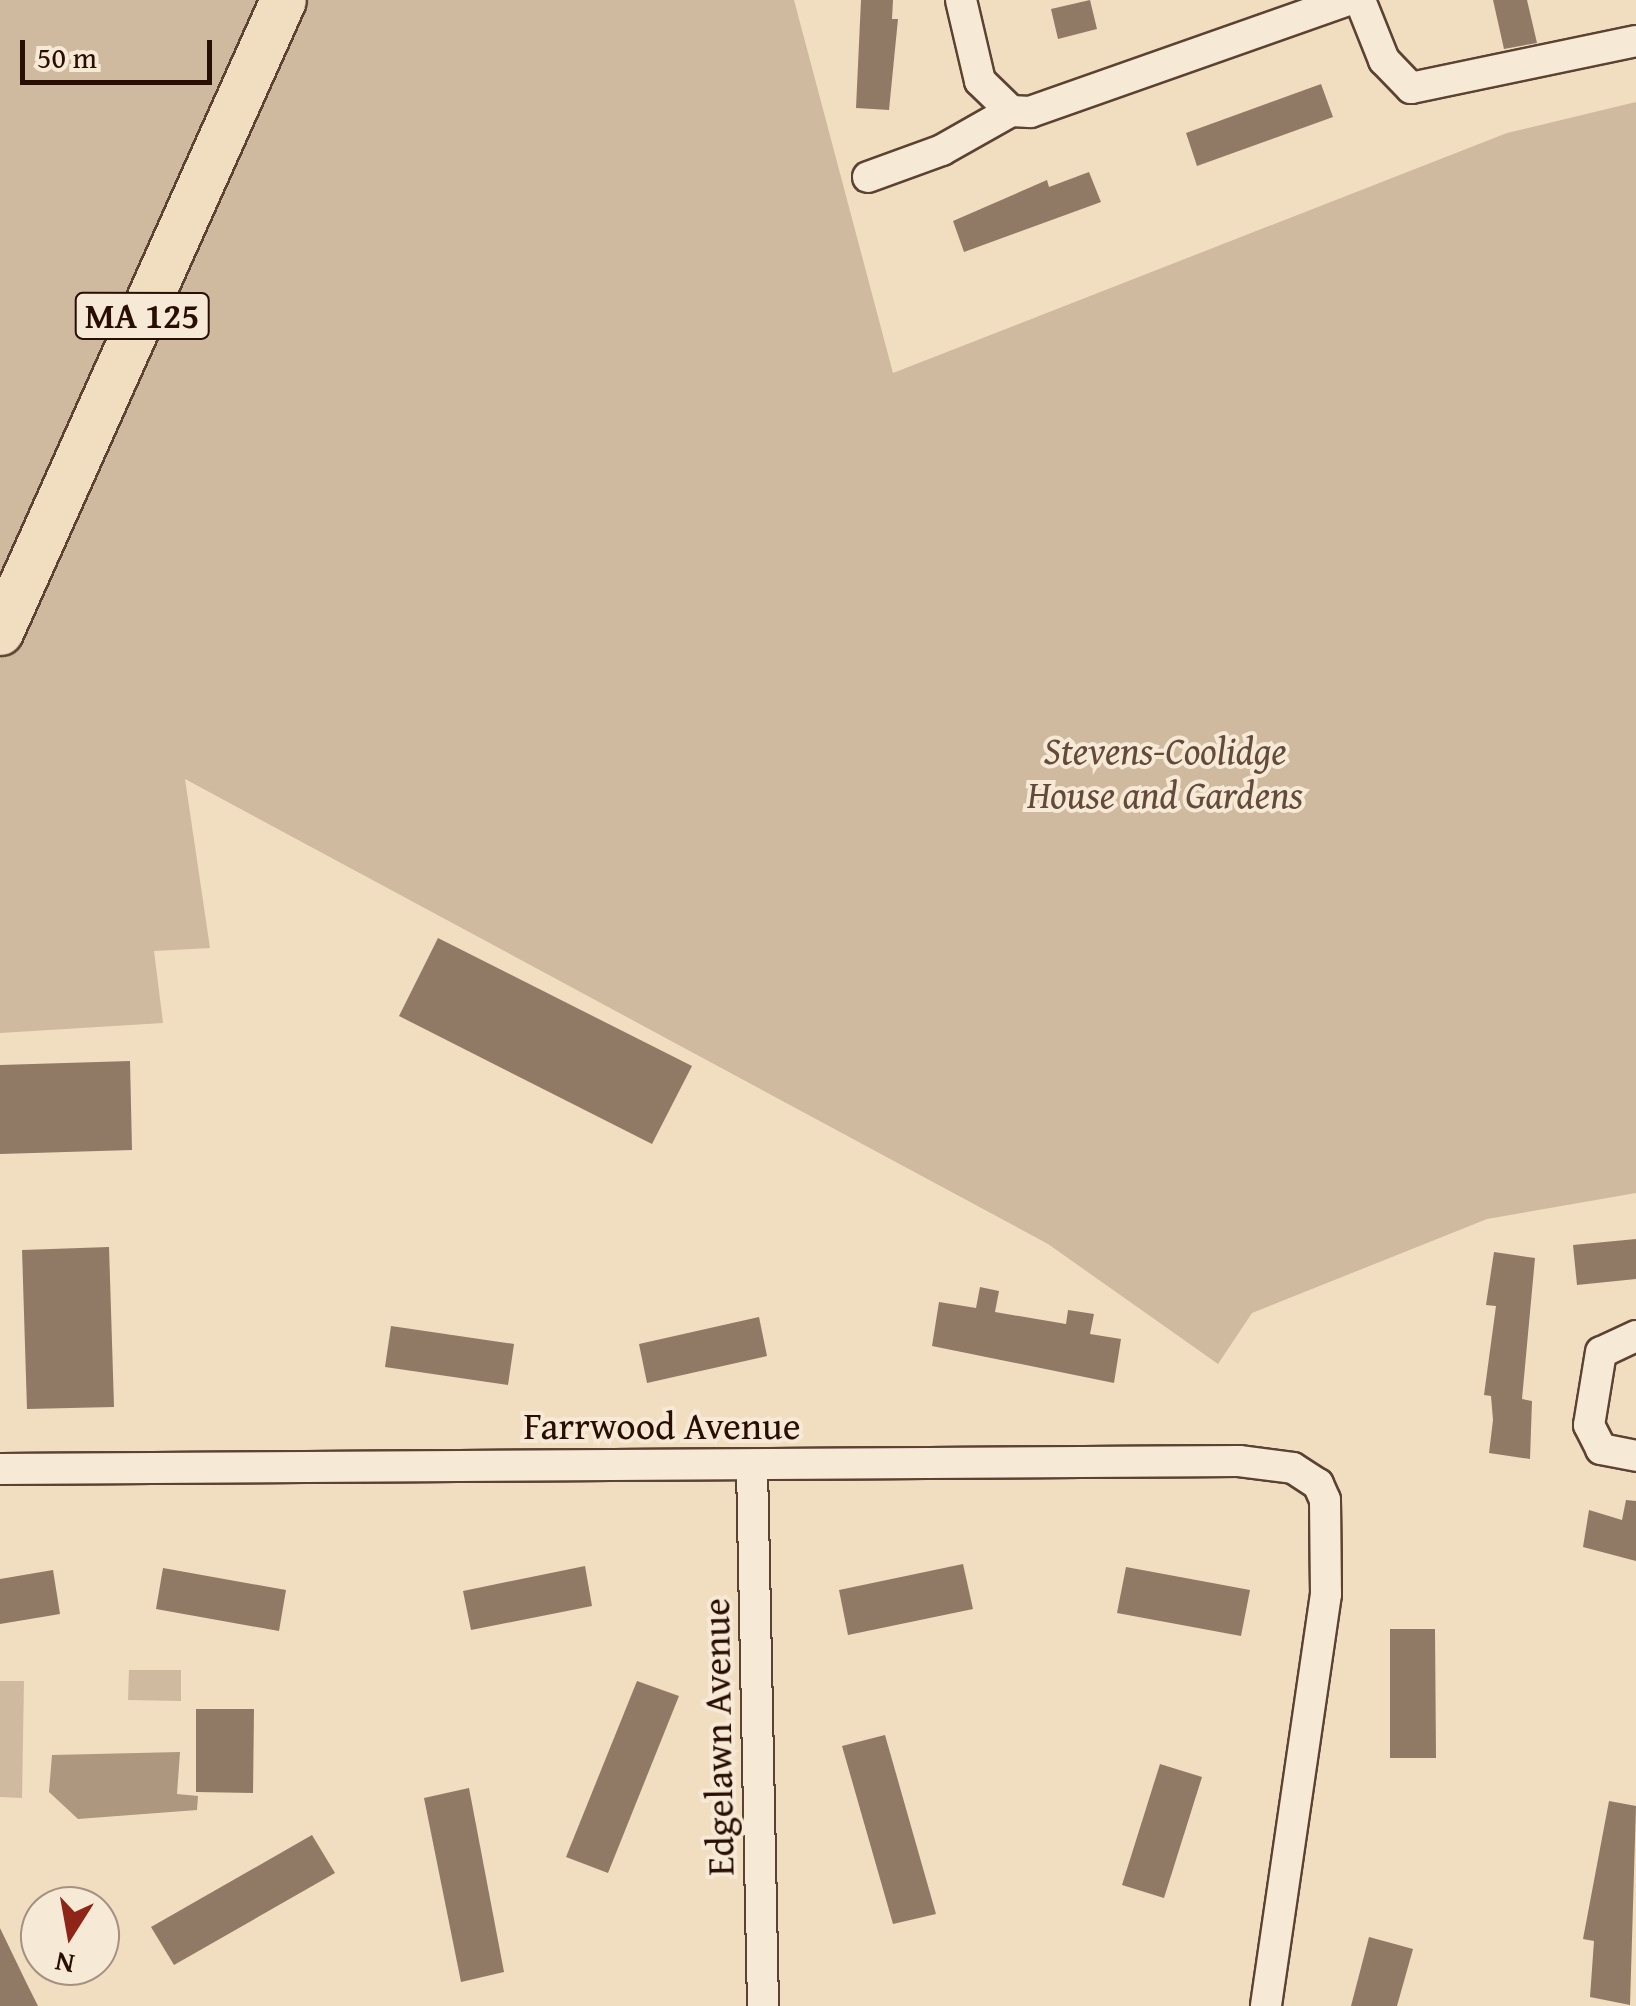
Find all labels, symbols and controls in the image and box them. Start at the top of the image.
scale bar [25,20,218,82]
text: 50 m [37,35,97,79]
road number: MA 125 [74,286,210,346]
park label: Stevens-Coolidge House and Gardens [1027,728,1303,818]
street label: Farrwood Avenue [524,1403,800,1449]
street label: Edgelawn Avenue [693,1598,743,1876]
north arrow [20,1886,120,1986]
text: N [51,1942,78,1986]

